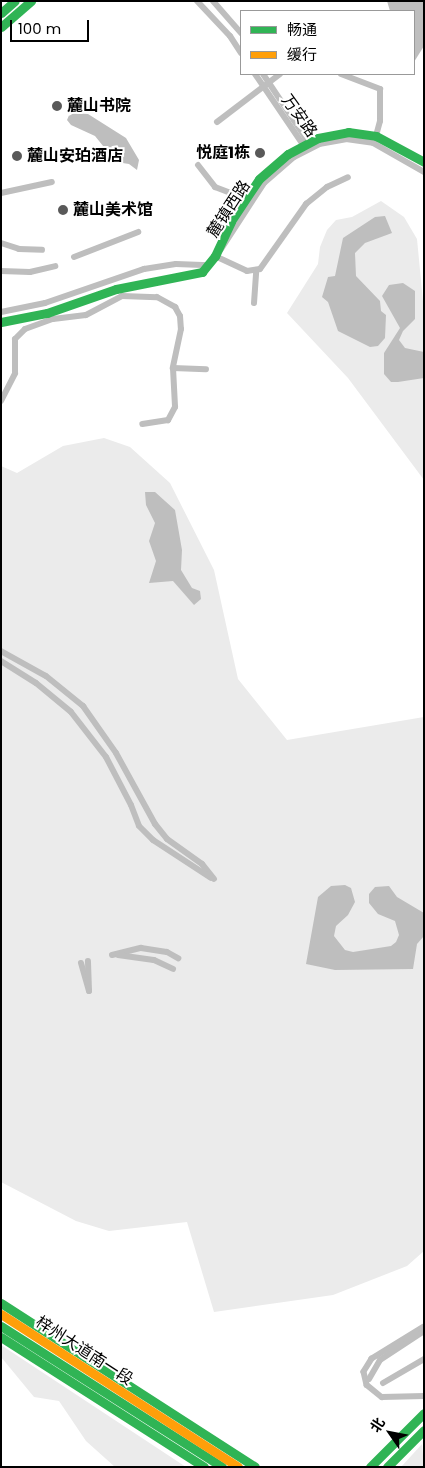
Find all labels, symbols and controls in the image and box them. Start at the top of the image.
scale bar [12,10,91,42]
legend [240,10,415,75]
text: 100 m [18,18,61,39]
text: 畅通 [287,19,317,40]
text: 缓行 [287,44,317,65]
street label: 万安路 [277,91,321,141]
place label: 麓山书院 [67,96,131,116]
marker: 麓山书院 [51,100,63,112]
place label: 悦庭1栋 [196,143,250,163]
place label: 麓山安珀酒店 [27,146,123,166]
marker: 悦庭1栋 [254,147,266,159]
marker: 麓山安珀酒店 [11,150,23,162]
street label: 麓镇西路 [204,177,254,241]
place label: 麓山美术馆 [73,200,153,220]
marker: 麓山美术馆 [57,204,69,216]
street label: 梓州大道南一段 [32,1312,136,1390]
north arrow [365,1408,415,1458]
text: 北 [365,1414,390,1436]

